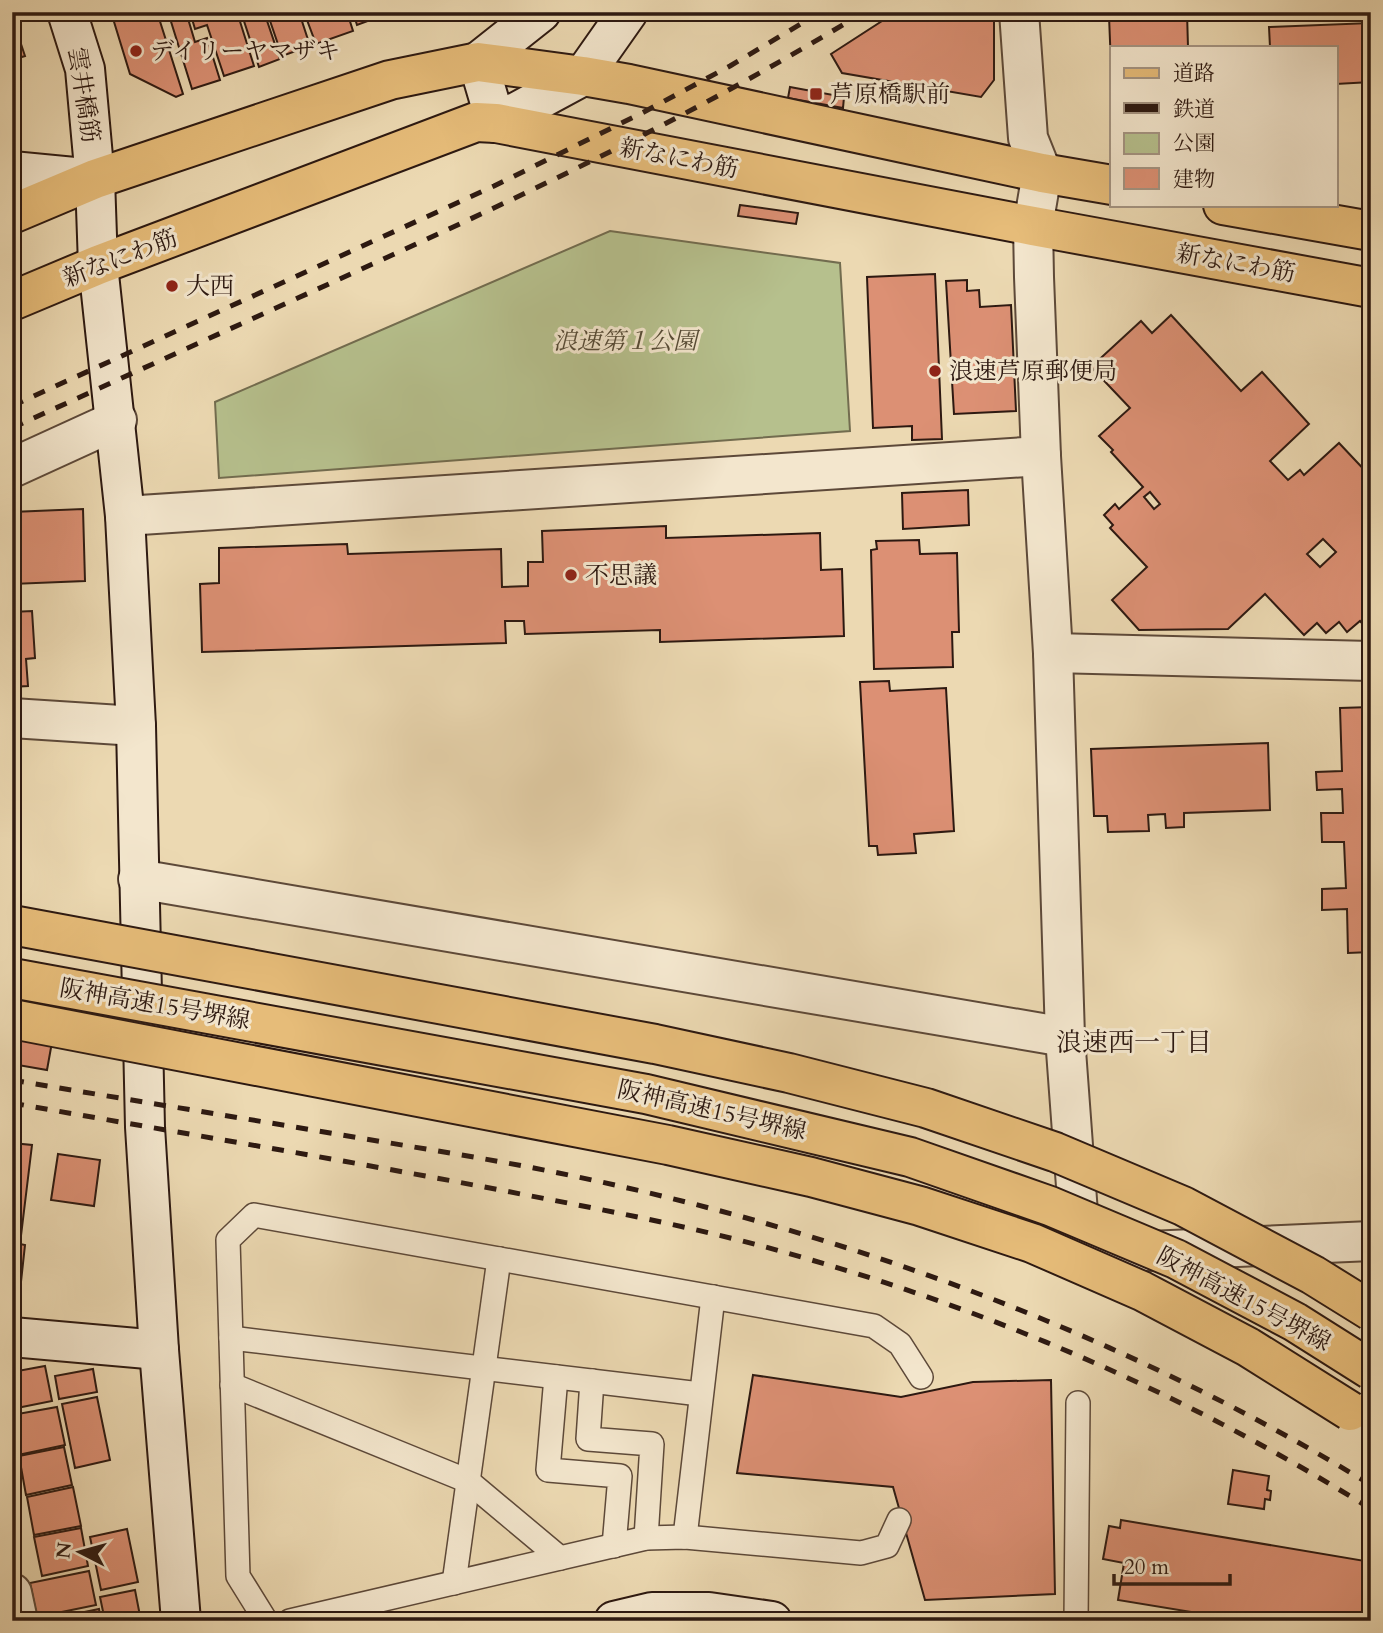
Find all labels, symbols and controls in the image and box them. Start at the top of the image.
place label: デイリーヤマザキ [150,35,340,68]
marker: デイリーヤマザキ [128,43,144,59]
street label: 雲井橋筋 [60,45,107,145]
legend [1110,46,1338,206]
text: 道路 [1173,59,1215,88]
place label: 芦原橋駅前 [830,78,950,111]
marker: 芦原橋駅前 [808,86,824,102]
text: 鉄道 [1173,95,1215,124]
text: 公園 [1173,129,1215,158]
street label: 新なにわ筋 [617,131,741,186]
text: 建物 [1173,165,1215,194]
street label: 新なにわ筋 [58,222,182,295]
street label: 新なにわ筋 [1174,237,1298,290]
place label: 大西 [186,270,234,303]
marker: 大西 [164,278,180,294]
park label: 浪速第１公園 [553,325,701,358]
place label: 浪速芦原郵便局 [949,355,1117,388]
marker: 浪速芦原郵便局 [927,363,943,379]
place label: 不思議 [585,559,657,592]
marker: 不思議 [563,567,579,583]
street label: 阪神高速15号堺線 [57,972,253,1037]
district label: 浪速西一丁目 [1056,1025,1212,1060]
street label: 阪神高速15号堺線 [614,1073,809,1148]
street label: 阪神高速15号堺線 [1151,1240,1337,1359]
north arrow [46,1518,116,1588]
text: N [50,1540,78,1560]
scale bar [1114,1542,1229,1586]
text: 20 m [1124,1553,1169,1582]

